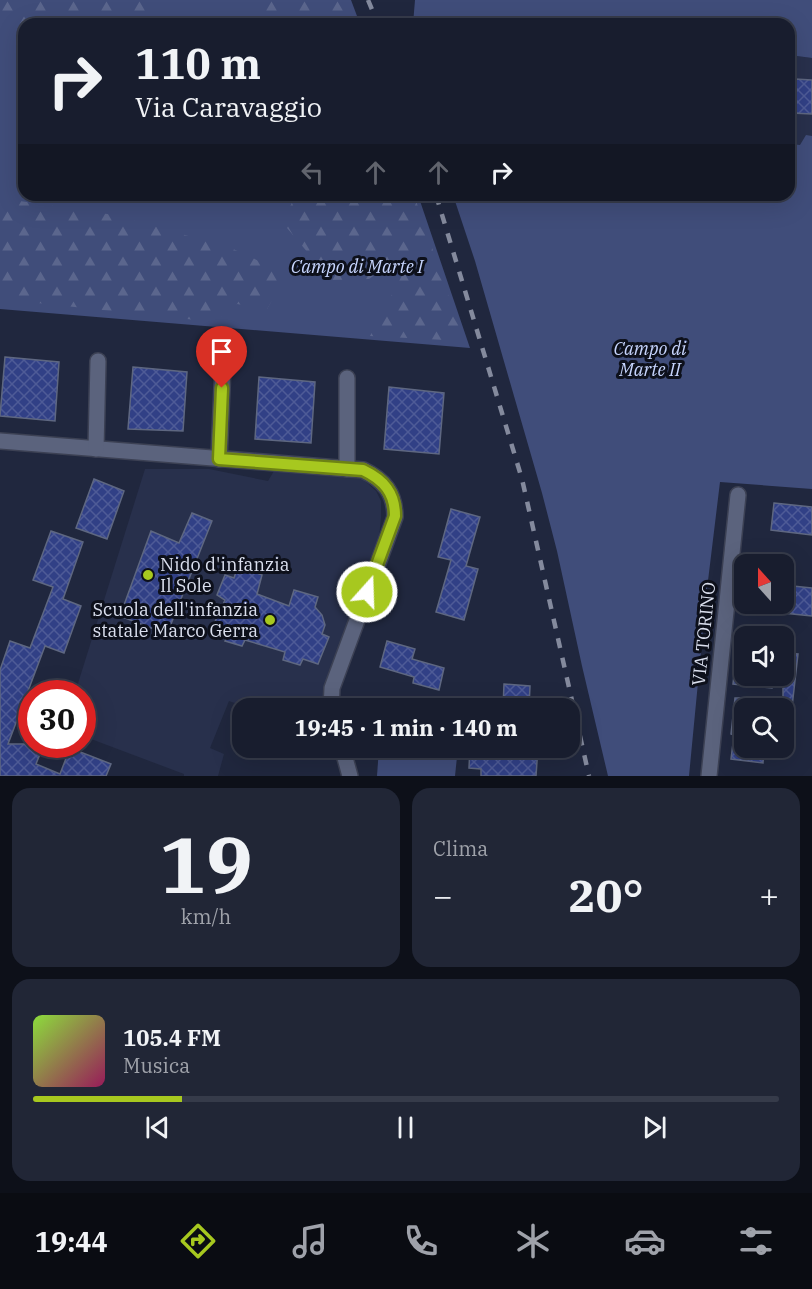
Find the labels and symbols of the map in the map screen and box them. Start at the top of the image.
park label: Campo di Marte I [291,255,425,278]
pin [196,326,247,388]
park label: Campo di Marte II [614,337,687,381]
place label: Nido d'infanzia Il Sole [160,553,290,597]
north arrow [734,554,794,614]
position arrow [335,560,399,624]
marker: Nido d'infanzia Il Sole [141,568,155,582]
street label: VIA TORINO [687,581,720,687]
place label: Scuola dell'infanzia statale Marco Gerra [92,598,258,642]
marker: Scuola dell'infanzia statale Marco Gerra [263,613,277,627]
speed limit sign: 30 [18,680,96,758]

